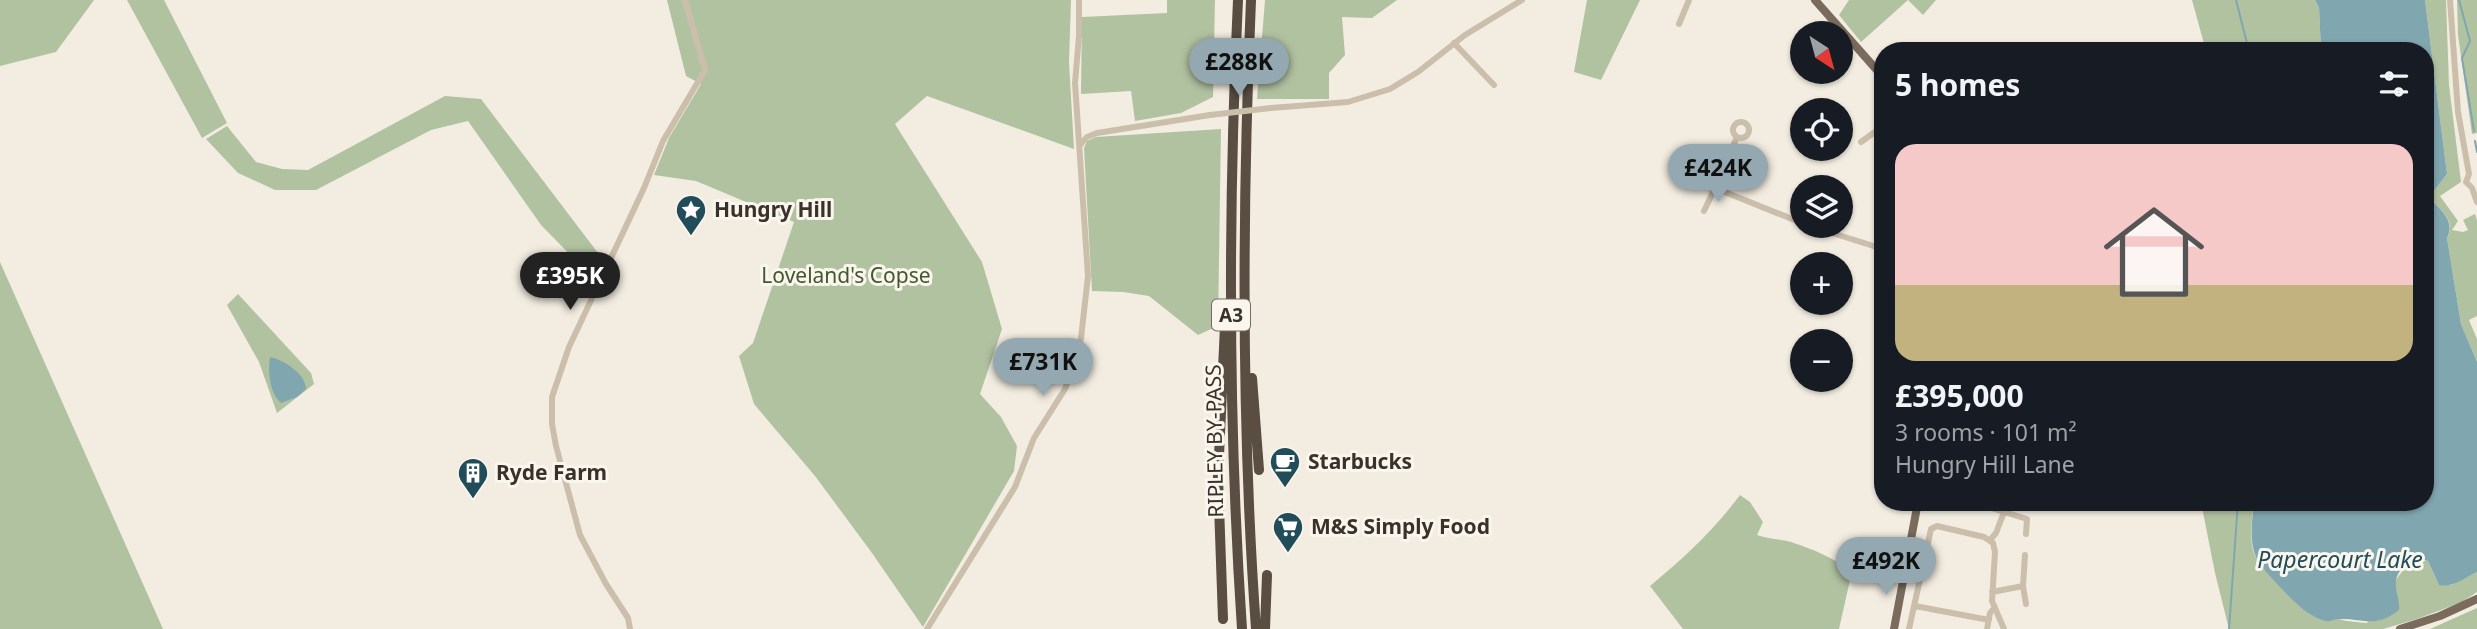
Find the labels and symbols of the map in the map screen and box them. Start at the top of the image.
north arrow [1790,21,1853,84]
pin: £288K [1190,38,1288,98]
pin: £424K [1669,144,1767,204]
place icon: Hungry Hill [674,193,708,237]
place label: Hungry Hill [714,195,832,223]
pin: £395K [521,252,619,312]
park label: Loveland's Copse [761,261,931,289]
road number: A3 [1212,300,1250,330]
pin: £731K [994,338,1092,398]
street label: RIPLEY BY-PASS [1199,364,1229,518]
cafe icon: Starbucks [1268,445,1302,489]
place label: Starbucks [1308,447,1412,475]
building icon: Ryde Farm [456,456,490,500]
place label: Ryde Farm [496,458,607,486]
supermarket icon: M&S Simply Food [1271,510,1305,554]
place label: M&S Simply Food [1311,512,1490,540]
pin: £492K [1837,538,1935,597]
water label: Papercourt Lake [2257,543,2423,575]

